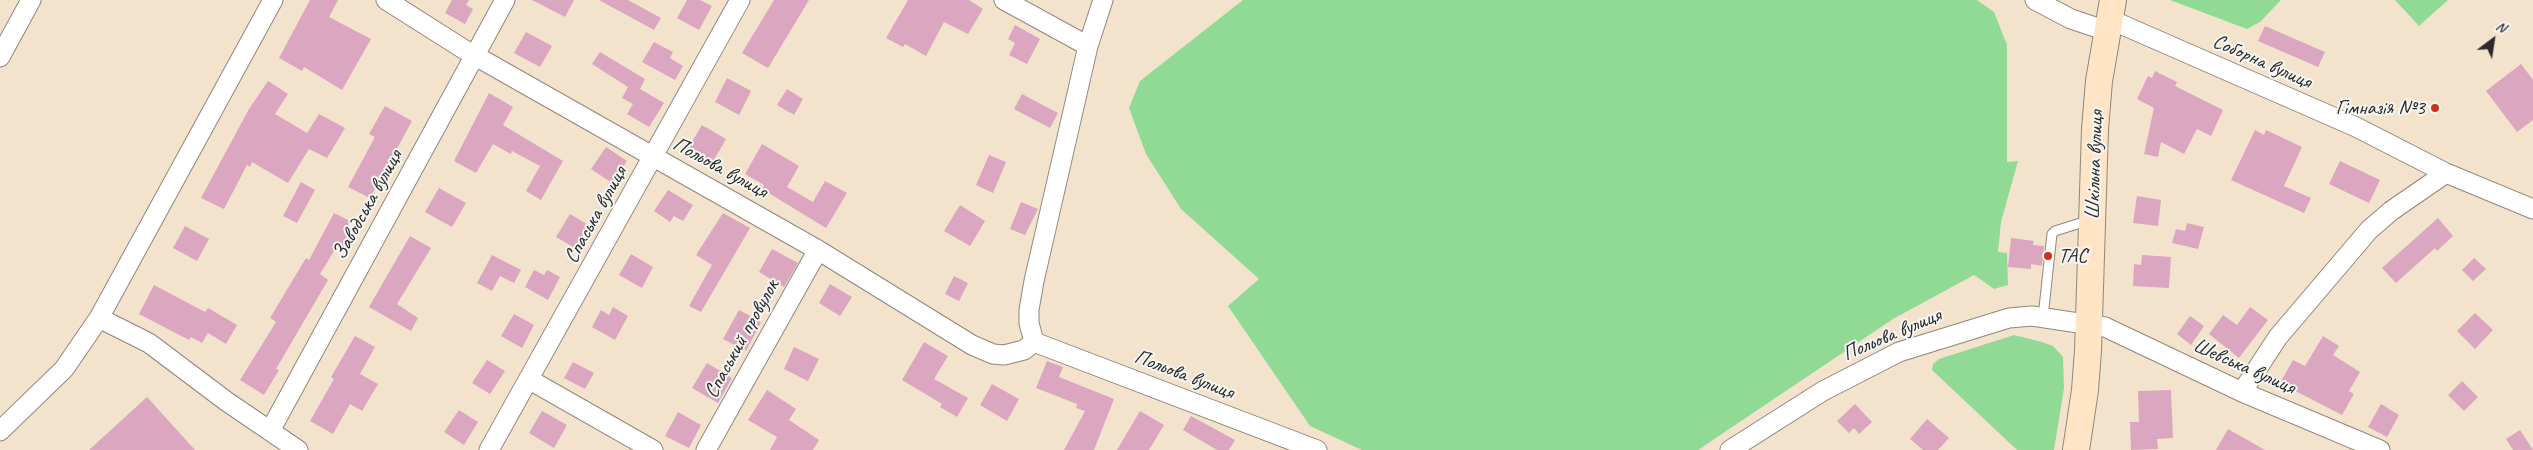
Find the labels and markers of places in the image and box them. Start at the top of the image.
place label: Гімназія №3 [2336,95,2425,121]
marker: Гімназія №3 [2429,102,2441,114]
place label: ТАС [2058,243,2087,269]
marker: ТАС [2042,250,2054,262]

